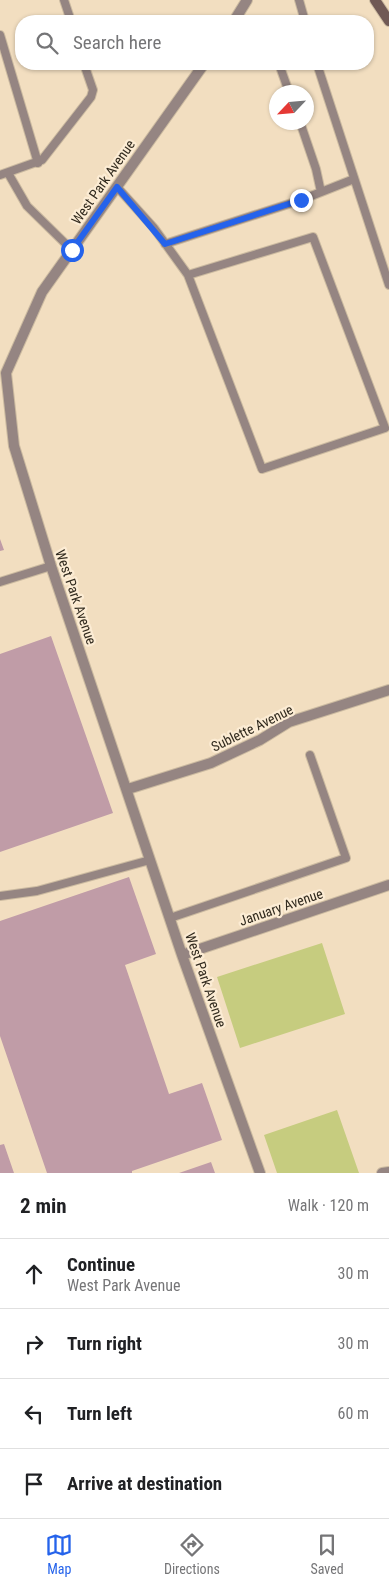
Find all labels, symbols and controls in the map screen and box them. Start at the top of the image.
search box [15,15,374,70]
icon: search [33,29,61,57]
text: Search here [73,31,161,54]
north arrow [269,85,314,130]
street label: West Park Avenue [68,136,138,227]
route end [290,189,313,212]
route start [61,239,84,262]
street label: West Park Avenue [52,547,100,647]
street label: Sublette Avenue [208,701,296,755]
street label: January Avenue [237,885,325,929]
street label: West Park Avenue [182,930,230,1030]
text: 2 min [20,1194,67,1218]
text: Walk · 120 m [288,1196,369,1215]
text: Continue [67,1253,135,1276]
icon: ahead [20,1260,48,1288]
text: 30 m [337,1264,369,1283]
text: West Park Avenue [67,1276,180,1295]
icon: right [20,1330,48,1358]
text: Turn right [67,1332,142,1355]
text: 30 m [337,1334,369,1353]
icon: left [20,1400,48,1428]
text: Turn left [67,1402,132,1425]
text: 60 m [337,1404,369,1423]
icon: arrive [20,1470,48,1498]
text: Arrive at destination [67,1472,222,1495]
tab: Map [45,1531,73,1577]
tab: Directions [164,1531,220,1577]
tab: Saved [310,1531,344,1577]

